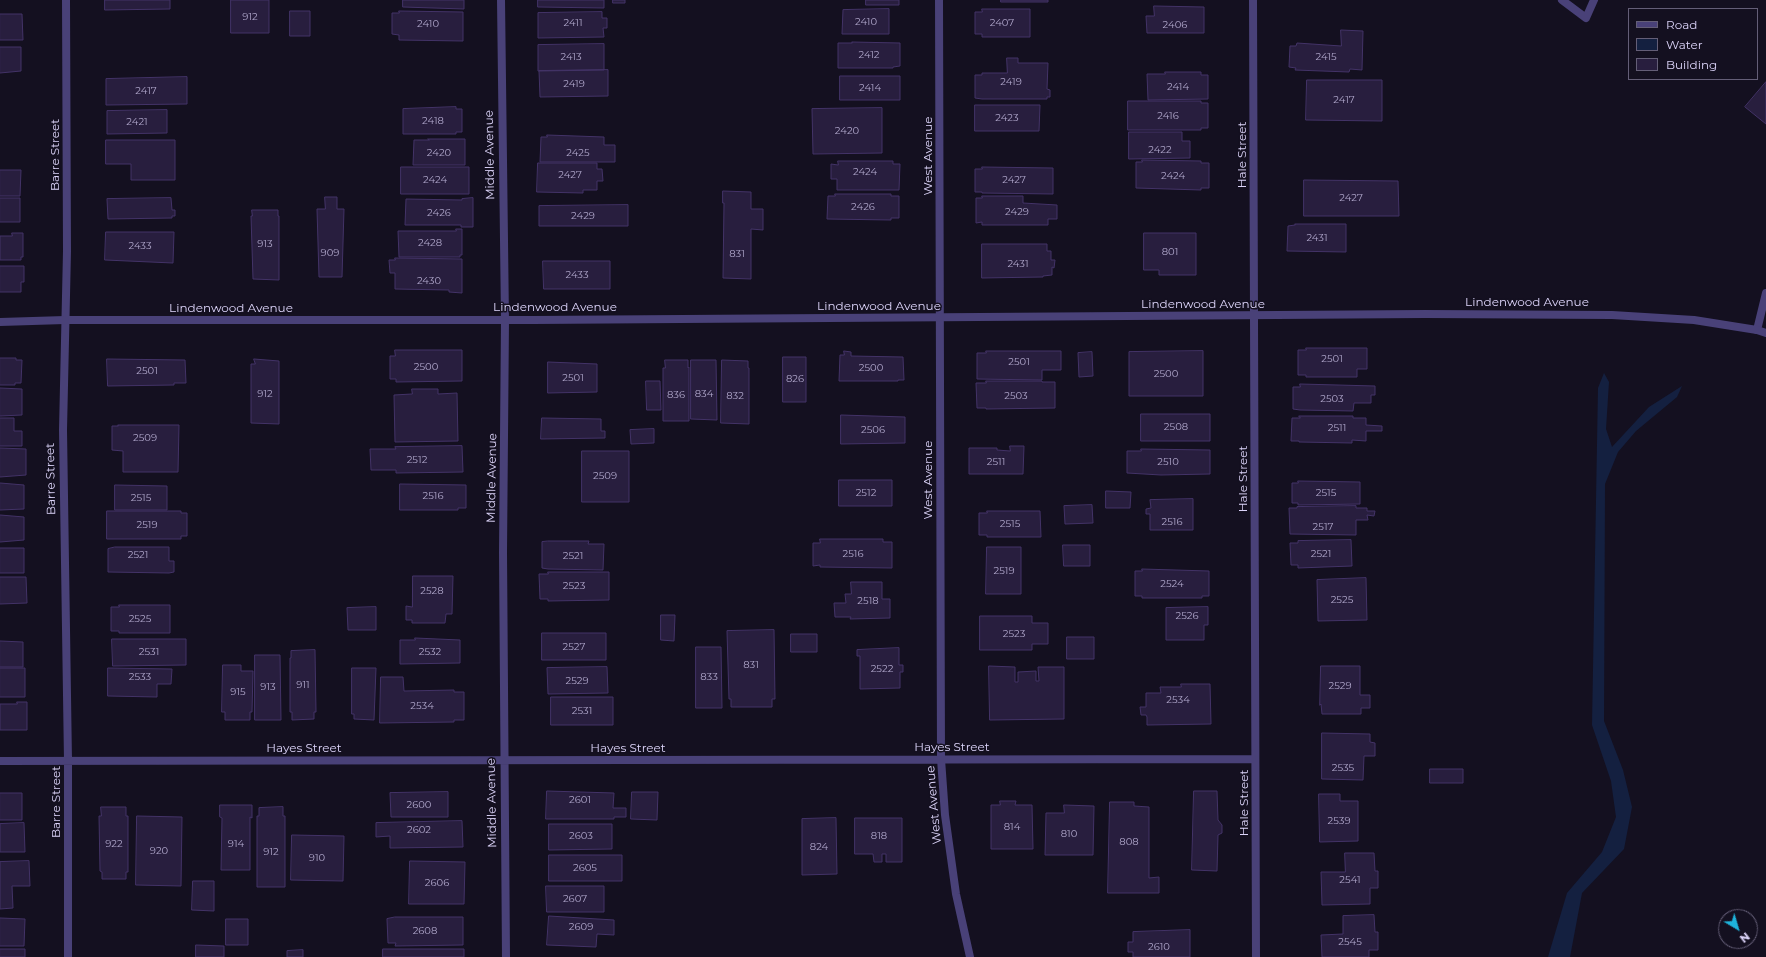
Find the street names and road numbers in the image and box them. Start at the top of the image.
street label: Middle Avenue [482,110,498,200]
street label: West Avenue [921,116,935,196]
street label: Barre Street [48,119,62,191]
street label: Hale Street [1235,122,1249,188]
street label: Lindenwood Avenue [1465,295,1589,309]
street label: Lindenwood Avenue [1141,297,1265,311]
street label: Lindenwood Avenue [817,299,941,313]
street label: Lindenwood Avenue [493,300,617,314]
street label: Lindenwood Avenue [169,301,293,315]
street label: Middle Avenue [484,433,500,523]
street label: West Avenue [921,440,935,520]
street label: Barre Street [43,443,59,515]
street label: Hale Street [1236,446,1250,512]
street label: Hayes Street [914,740,990,754]
street label: Hayes Street [266,741,342,755]
street label: Hayes Street [590,741,666,755]
street label: Middle Avenue [484,758,500,848]
street label: West Avenue [923,765,945,845]
street label: Barre Street [49,766,63,838]
street label: Hale Street [1237,770,1251,836]

